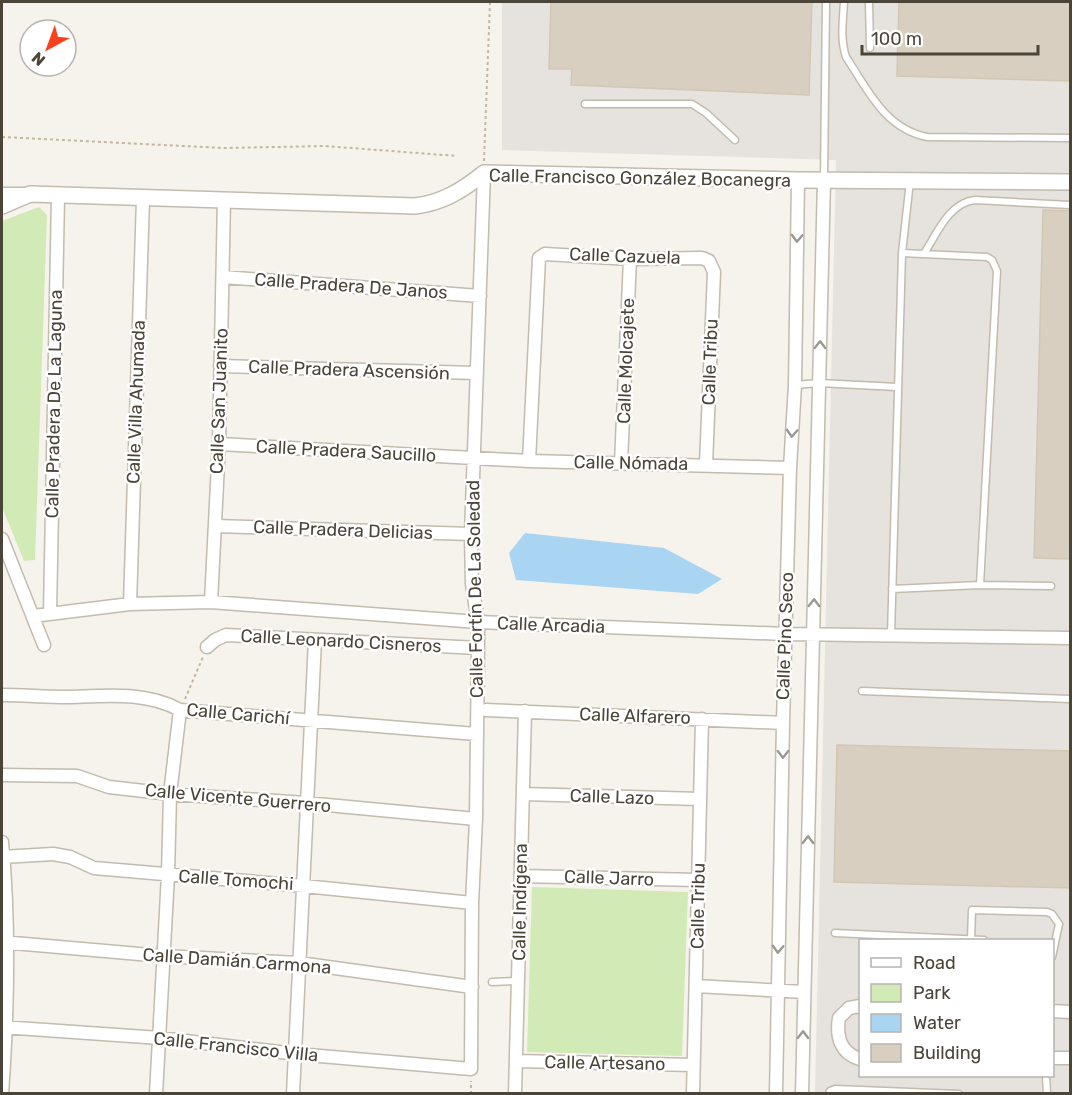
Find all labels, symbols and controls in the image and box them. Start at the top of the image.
north arrow [18,18,78,78]
scale bar [862,18,1038,56]
text: 100 m [871,28,922,50]
text: N [28,48,49,70]
street label: Calle Francisco González Bocanegra [489,164,791,192]
one-way arrow [790,234,803,243]
street label: Calle Cazuela [569,243,681,269]
street label: Calle Pradera De Janos [254,268,448,304]
street label: Calle Pradera De La Laguna [41,289,67,519]
street label: Calle Molcajete [613,298,639,424]
street label: Calle Tribu [697,318,723,406]
street label: Calle Villa Ahumada [122,320,150,484]
street label: Calle San Juanito [205,327,233,475]
one-way arrow [814,341,827,350]
street label: Calle Pradera Ascensión [248,355,450,385]
one-way arrow [785,428,798,437]
street label: Calle Pradera Saucillo [255,435,437,467]
street label: Calle Nómada [574,451,688,475]
street label: Calle Fortín De La Soledad [462,480,488,698]
street label: Calle Pradera Delicias [253,516,433,544]
street label: Calle Pino Seco [772,572,798,700]
one-way arrow [807,599,820,608]
street label: Calle Arcadia [497,612,605,638]
street label: Calle Leonardo Cisneros [240,625,442,657]
street label: Calle Carichí [185,699,292,730]
street label: Calle Alfarero [579,703,691,729]
one-way arrow [777,749,789,758]
street label: Calle Vicente Guerrero [144,779,332,817]
street label: Calle Lazo [569,785,655,809]
one-way arrow [801,836,814,845]
street label: Calle Indígena [508,843,532,961]
street label: Calle Tribu [686,863,710,949]
street label: Calle Tomochi [178,865,294,895]
street label: Calle Jarro [564,865,654,891]
legend [859,939,1054,1077]
street label: Calle Damián Carmona [142,943,332,979]
one-way arrow [772,944,784,953]
text: Road [913,952,956,974]
text: Park [913,982,951,1004]
text: Water [913,1012,961,1034]
street label: Calle Francisco Villa [153,1027,319,1067]
one-way arrow [797,1031,809,1040]
text: Building [913,1042,981,1064]
street label: Calle Artesano [544,1051,666,1075]

